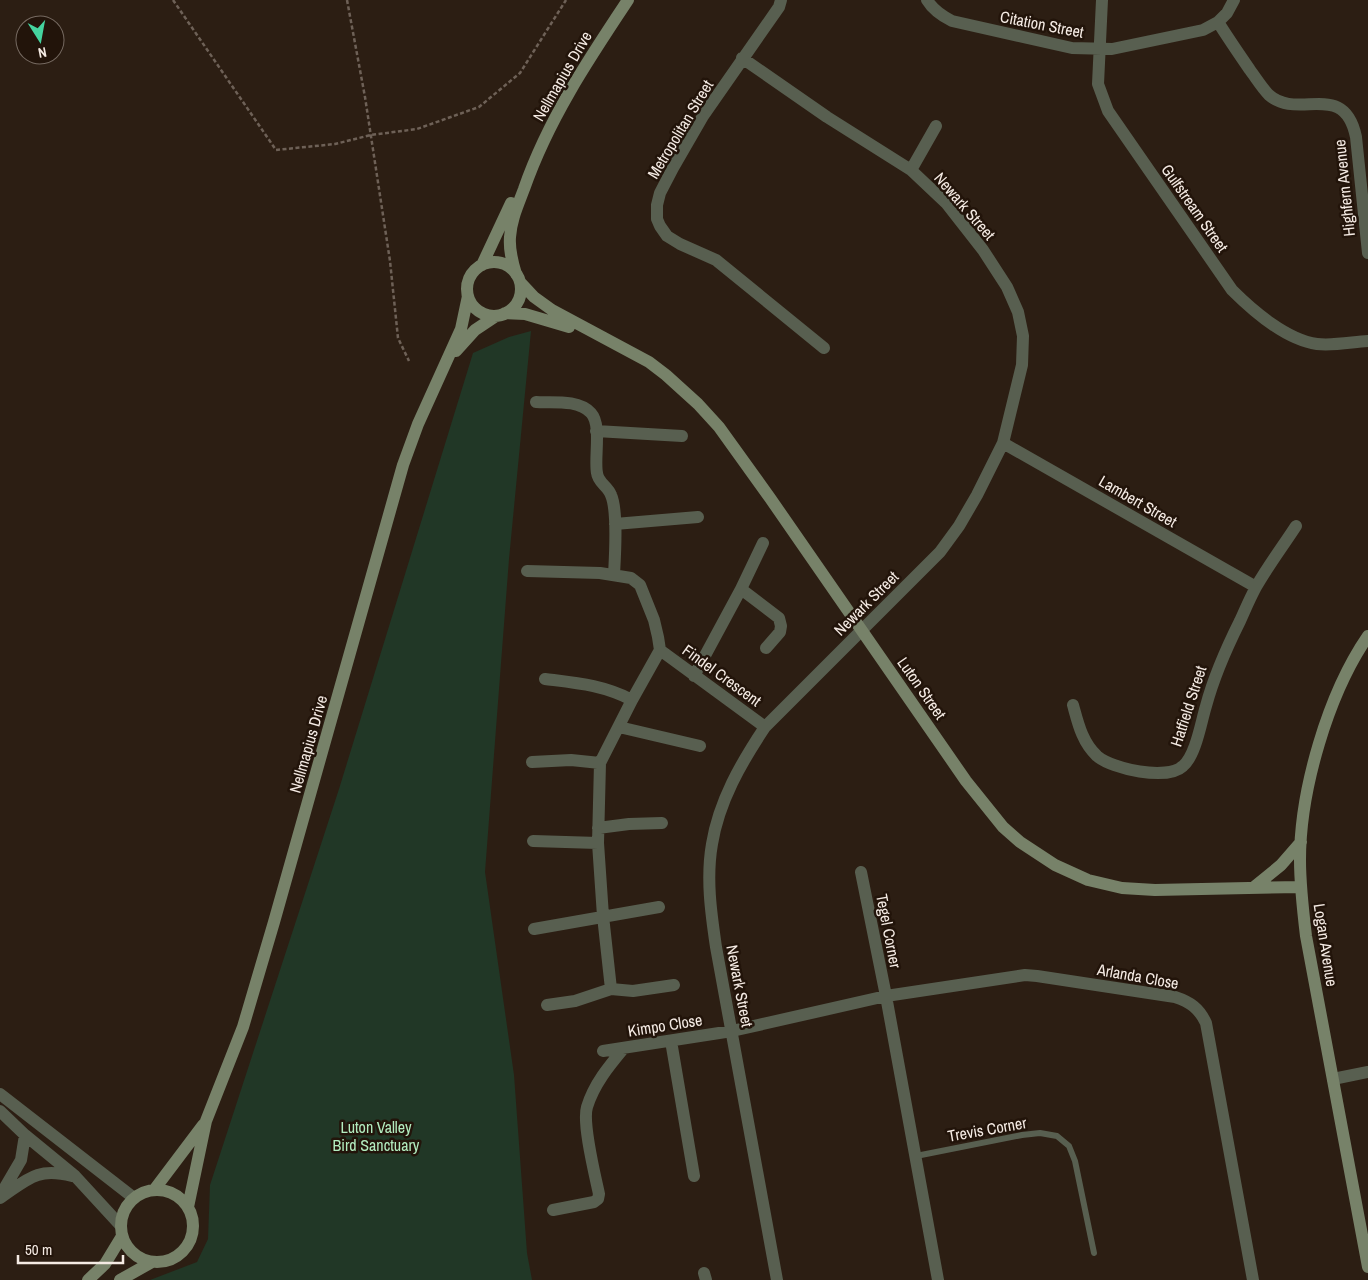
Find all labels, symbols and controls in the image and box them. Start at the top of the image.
street label: Citation Street [998,5,1086,43]
north arrow [15,15,65,65]
street label: Nellmapius Drive [527,27,597,125]
text: N [37,43,48,62]
street label: Metropolitan Street [642,75,718,182]
street label: Highfern Avenue [1328,138,1360,238]
street label: Gulfstream Street [1156,160,1234,257]
street label: Newark Street [929,167,1001,245]
street label: Lambert Street [1095,470,1181,532]
street label: Newark Street [829,566,903,640]
street label: Findel Crescent [678,639,766,711]
street label: Luton Street [892,652,952,724]
street label: Hatfield Street [1165,662,1212,749]
street label: Nellmapius Drive [284,693,332,795]
street label: Tegel Corner [871,892,907,971]
street label: Logan Avenue [1309,902,1343,988]
street label: Newark Street [721,943,759,1029]
street label: Arlanda Close [1095,958,1180,994]
street label: Kimpo Close [626,1008,704,1042]
street label: Trevis Corner [946,1111,1029,1147]
park label: Luton Valley Bird Sanctuary [333,1116,420,1156]
scale bar [18,1232,122,1264]
text: 50 m [25,1239,52,1260]

